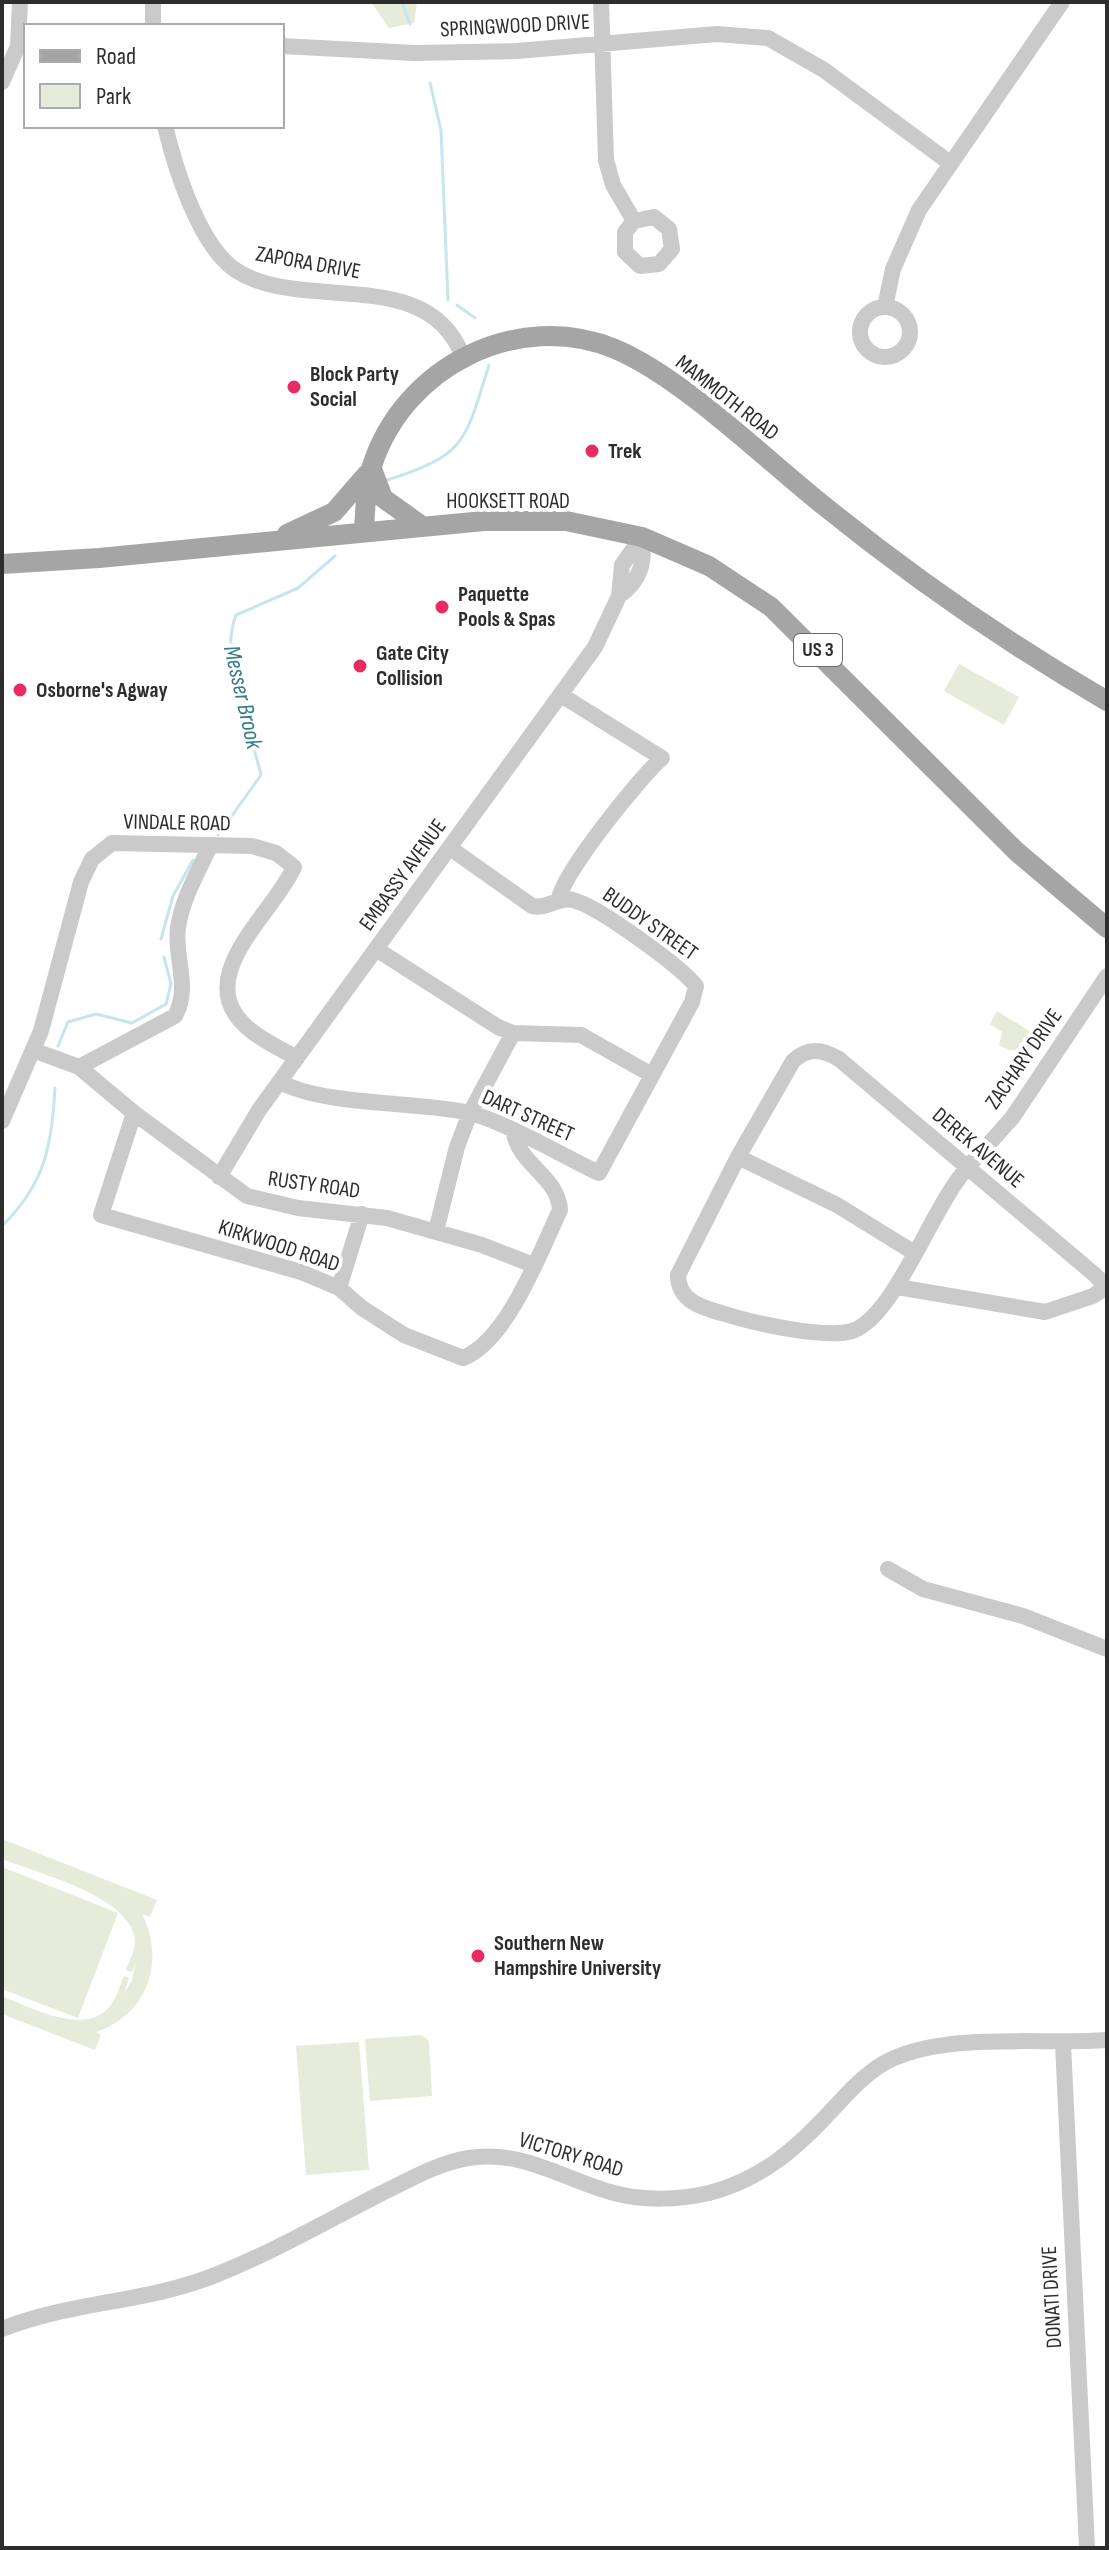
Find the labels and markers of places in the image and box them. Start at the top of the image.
place label: Block Party Social [310,361,399,413]
marker: Block Party Social [285,378,303,396]
place label: Trek [608,438,642,465]
marker: Trek [583,442,601,460]
place label: Paquette Pools & Spas [458,581,556,633]
marker: Paquette Pools & Spas [433,598,451,616]
place label: Gate City Collision [376,640,449,692]
marker: Gate City Collision [351,657,369,675]
place label: Osborne's Agway [36,677,168,704]
marker: Osborne's Agway [11,681,29,699]
place label: Southern New Hampshire University [494,1930,661,1982]
marker: Southern New Hampshire University [469,1947,487,1965]

